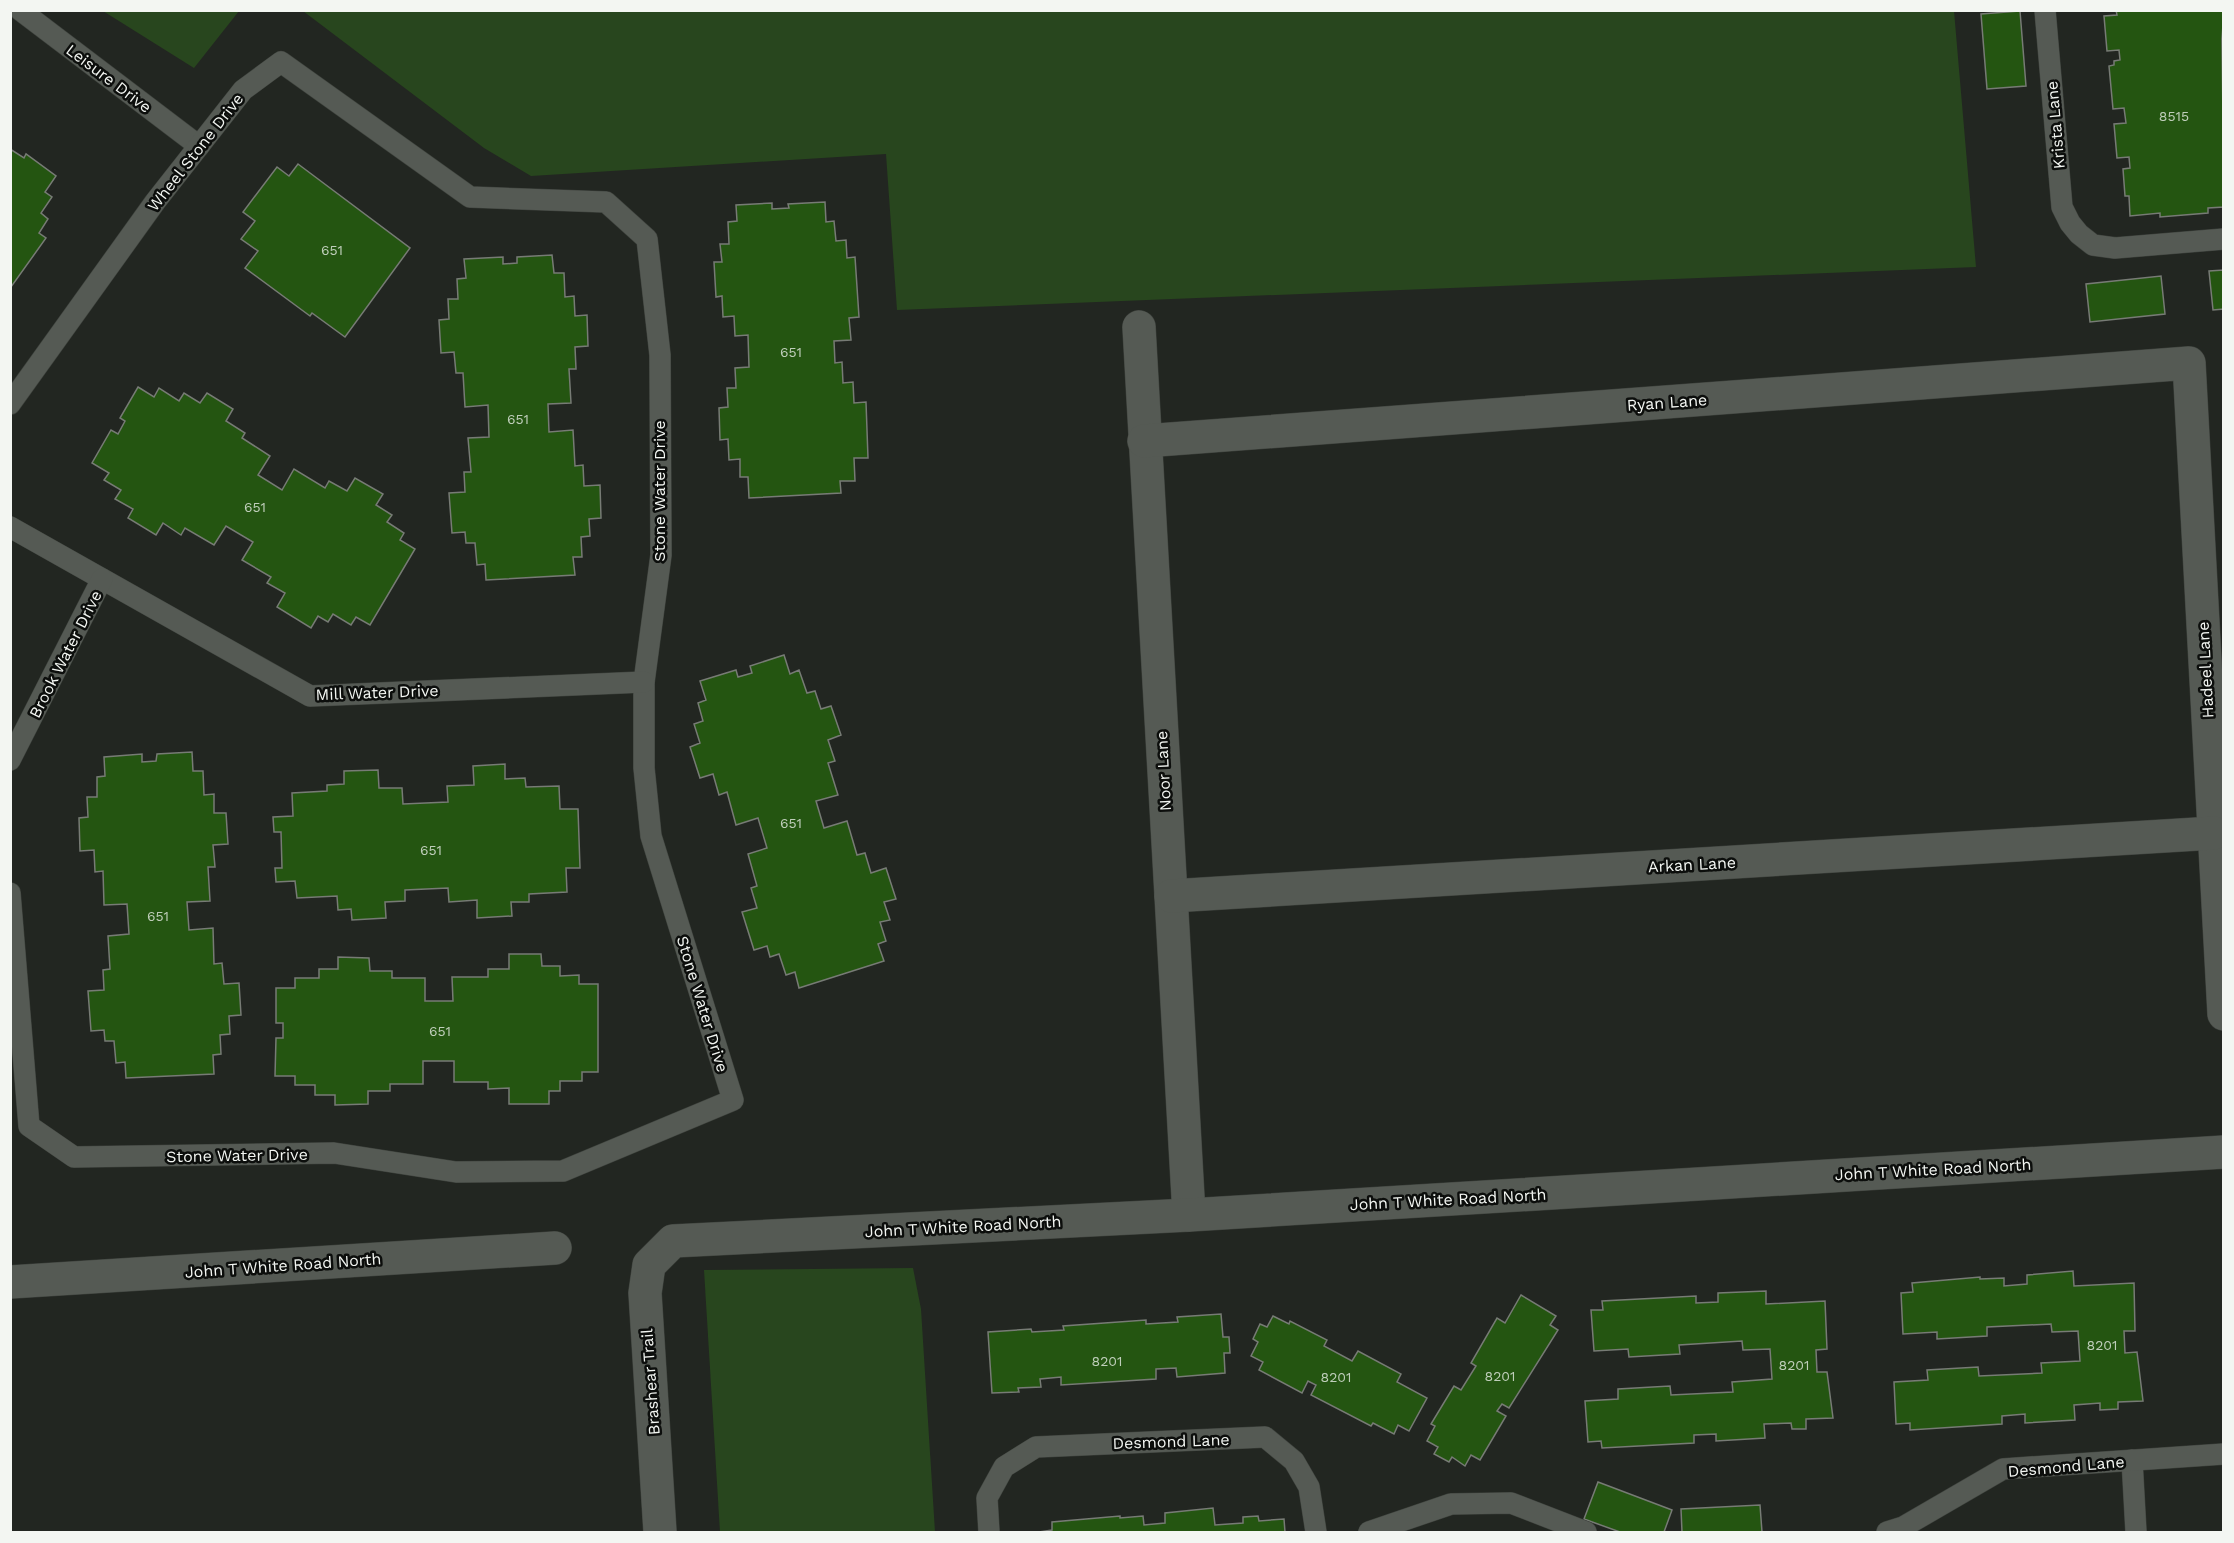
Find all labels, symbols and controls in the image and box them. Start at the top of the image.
street label: Leisure Drive [62,40,155,117]
street label: Krista Lane [2042,80,2069,170]
street label: Wheel Stone Drive [143,90,247,215]
house number: 8515 [2159,108,2189,124]
house number: 651 [321,242,343,258]
house number: 651 [780,344,802,360]
street label: Ryan Lane [1626,390,1708,415]
house number: 651 [507,411,529,427]
street label: Stone Water Drive [650,420,669,562]
house number: 651 [244,499,266,515]
street label: Brook Water Drive [25,587,106,721]
street label: Hadeel Lane [2193,621,2218,719]
street label: Mill Water Drive [315,681,439,704]
street label: Noor Lane [1152,730,1175,812]
house number: 651 [780,815,802,831]
house number: 651 [420,842,442,858]
street label: Arkan Lane [1647,853,1737,876]
house number: 651 [147,908,169,924]
street label: Stone Water Drive [673,934,732,1075]
house number: 651 [429,1023,451,1039]
street label: Stone Water Drive [166,1145,308,1166]
street label: John T White Road North [1834,1155,2032,1184]
street label: John T White Road North [1349,1185,1547,1214]
street label: John T White Road North [864,1212,1062,1241]
street label: John T White Road North [184,1249,382,1282]
street label: Brashear Trail [637,1328,664,1436]
house number: 8201 [2087,1337,2117,1353]
house number: 8201 [1092,1353,1122,1369]
house number: 8201 [1779,1357,1809,1373]
house number: 8201 [1485,1368,1515,1384]
house number: 8201 [1321,1369,1351,1385]
street label: Desmond Lane [1112,1430,1230,1453]
street label: Desmond Lane [2007,1452,2125,1481]

